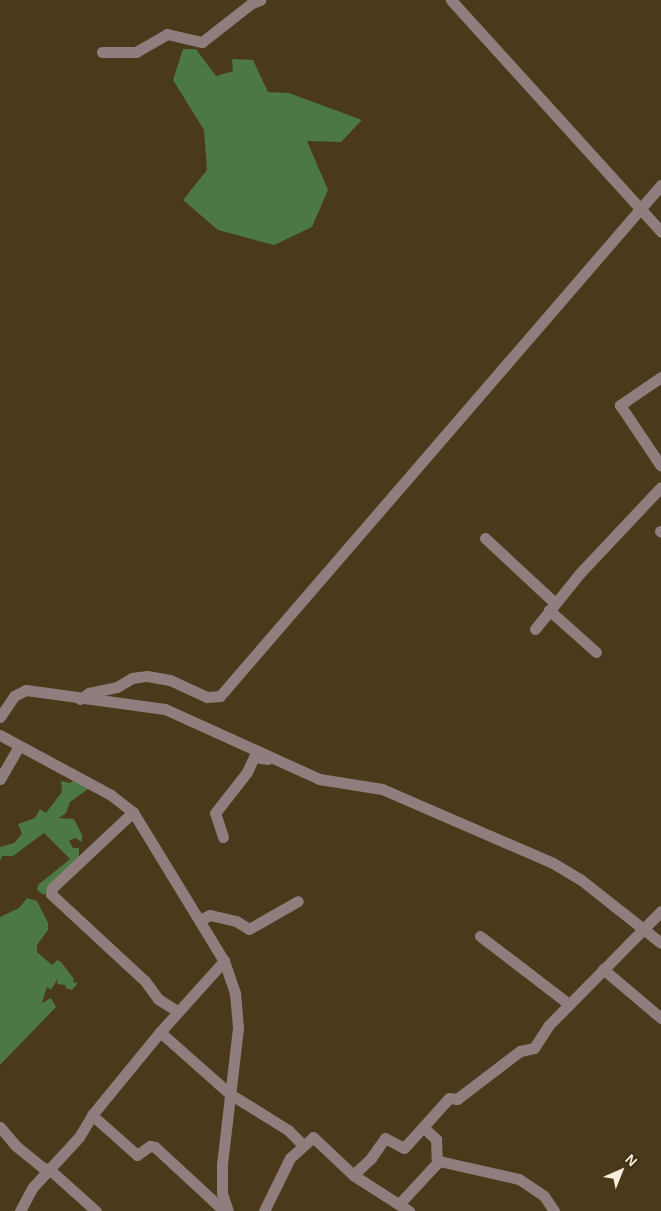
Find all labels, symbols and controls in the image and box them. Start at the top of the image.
north arrow [596,1146,646,1196]
text: N [622,1151,641,1169]

